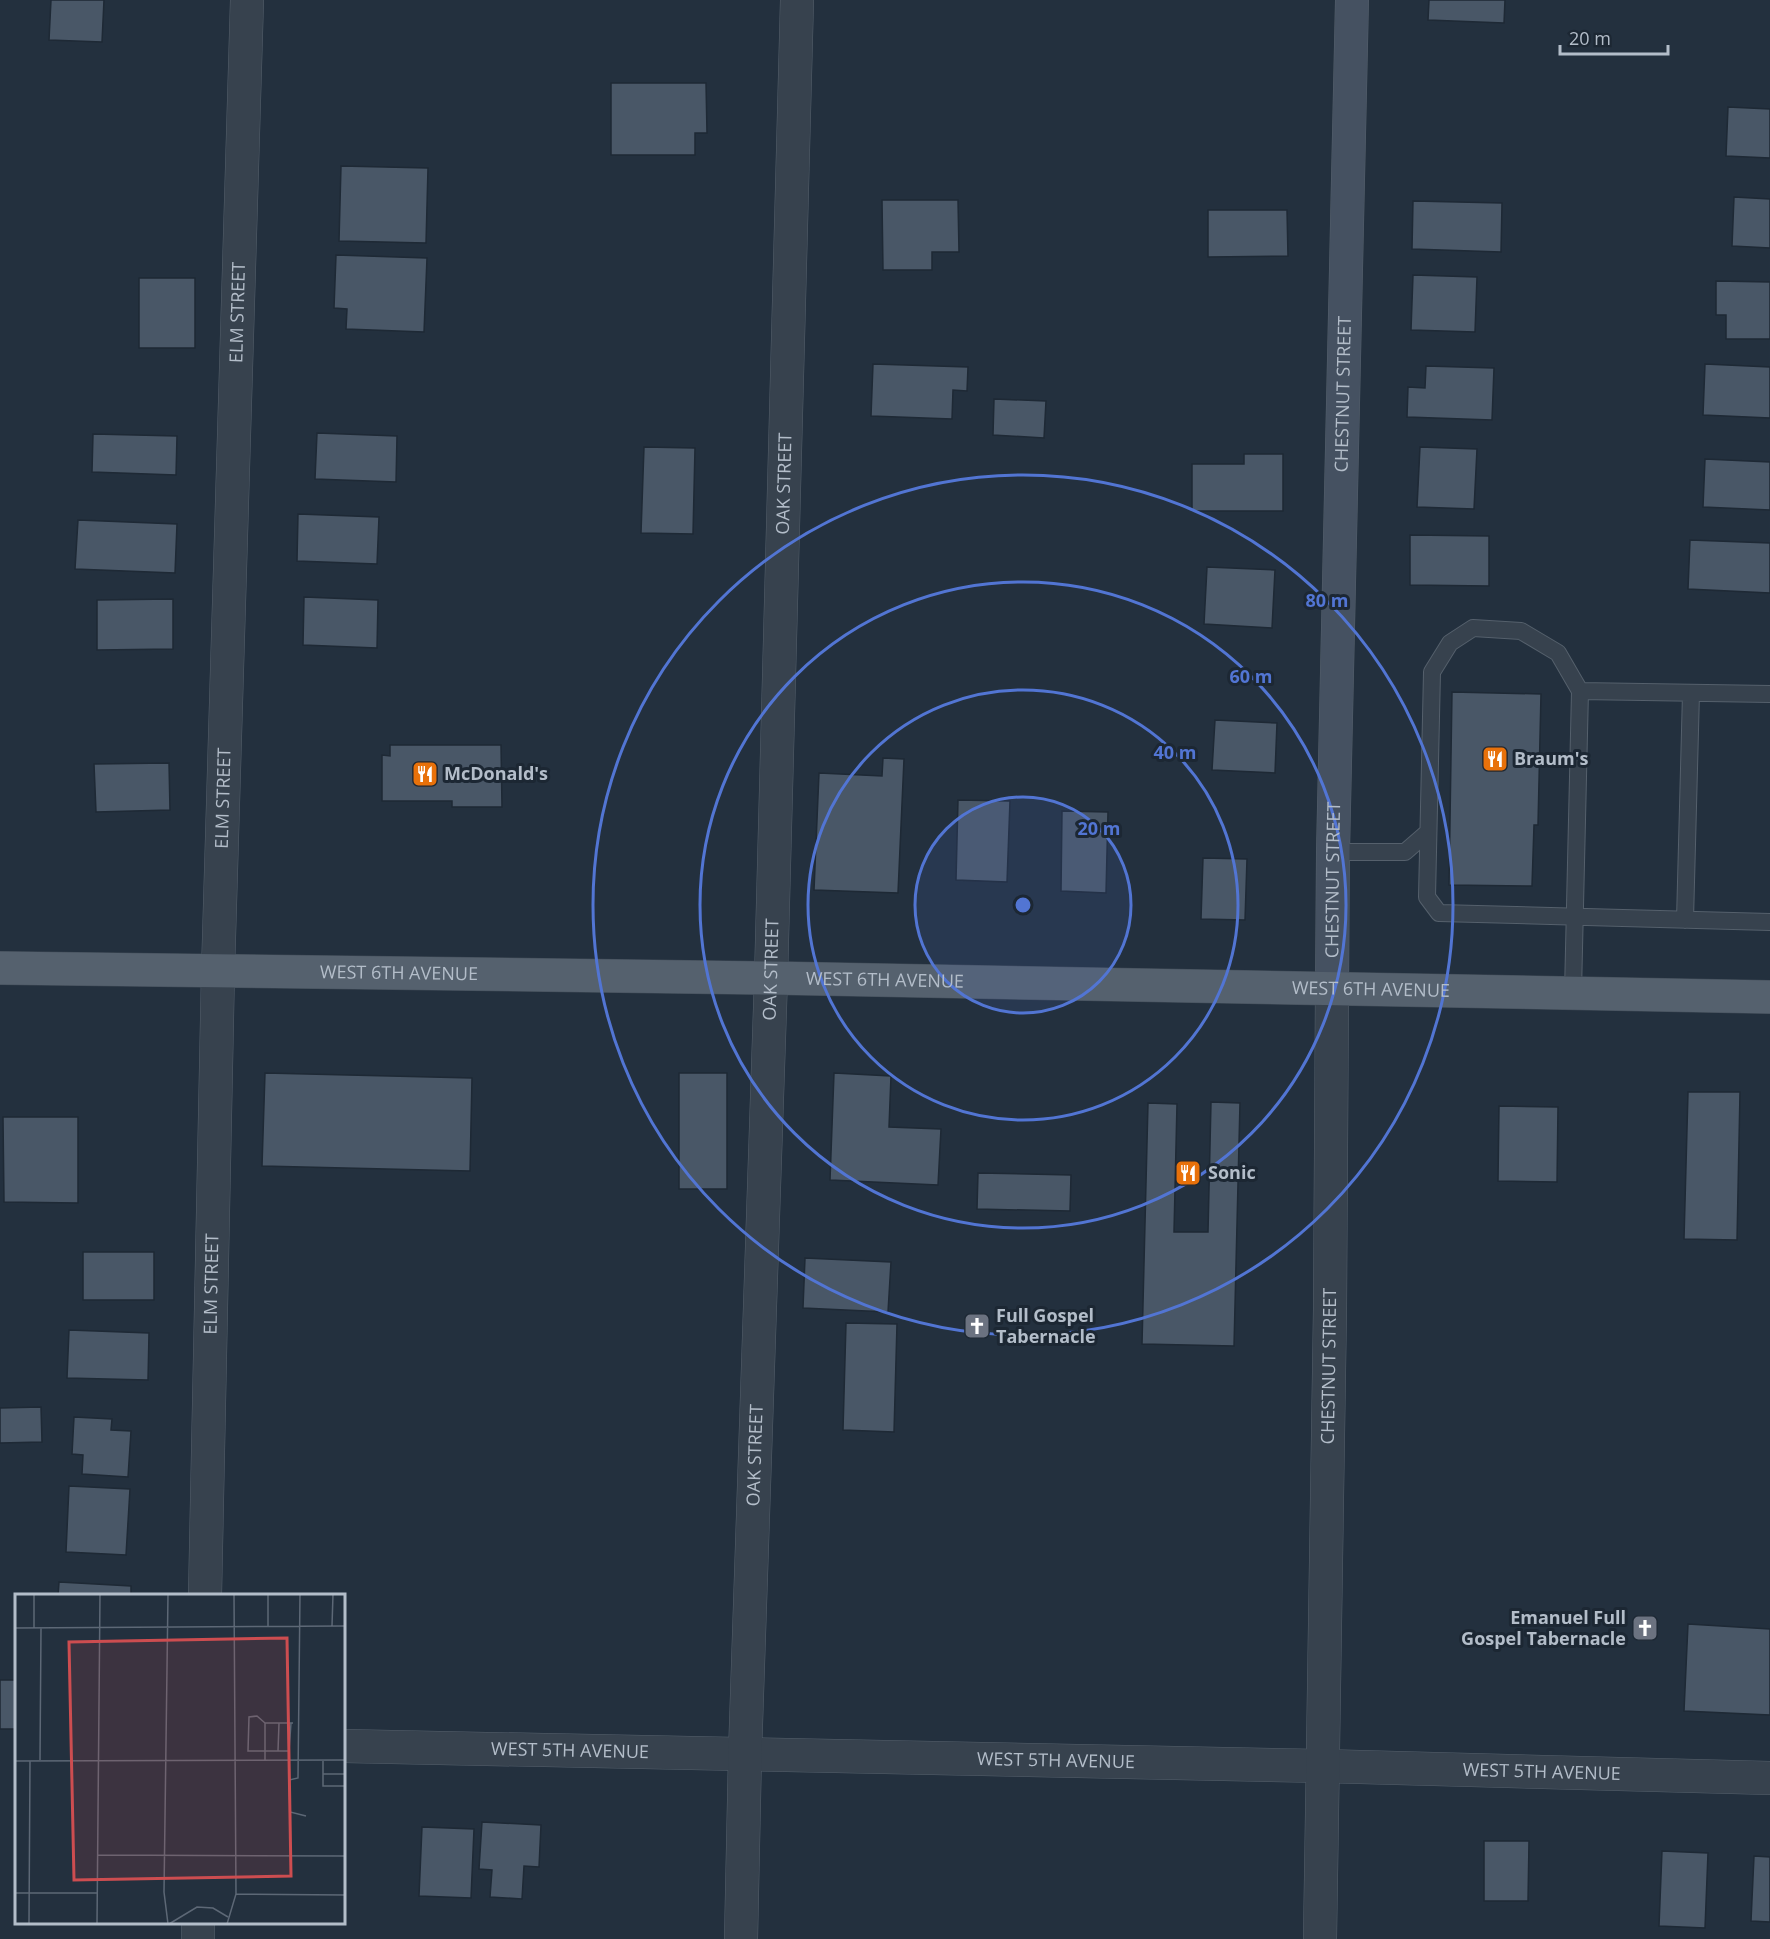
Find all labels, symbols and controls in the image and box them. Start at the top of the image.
scale bar [1560,18,1668,56]
text: 20 m [1569,26,1611,50]
street label: ELM STREET [223,261,250,363]
street label: CHESTNUT STREET [1328,315,1356,473]
street label: OAK STREET [770,432,796,535]
text: 80 m [1306,588,1348,612]
text: 60 m [1230,664,1272,688]
text: 40 m [1154,740,1196,764]
restaurant icon: Braum's [1480,744,1510,774]
place label: Braum's [1514,746,1588,770]
street label: ELM STREET [209,747,236,849]
restaurant icon: McDonald's [410,759,440,789]
place label: McDonald's [444,761,548,785]
street label: CHESTNUT STREET [1319,801,1345,958]
text: 20 m [1078,816,1120,840]
centre of rings [1013,895,1033,915]
street label: OAK STREET [757,918,784,1021]
street label: WEST 6TH AVENUE [320,959,478,985]
street label: WEST 6TH AVENUE [806,966,964,993]
street label: WEST 6TH AVENUE [1292,975,1450,1002]
restaurant icon: Sonic [1173,1158,1203,1188]
place label: Sonic [1208,1160,1256,1184]
street label: ELM STREET [197,1233,224,1335]
street label: CHESTNUT STREET [1315,1288,1341,1445]
place label: Full Gospel Tabernacle [996,1303,1096,1348]
church icon: Full Gospel Tabernacle [962,1311,992,1341]
street label: OAK STREET [740,1404,768,1507]
inset map [15,1594,345,1924]
place label: Emanuel Full Gospel Tabernacle [1461,1605,1626,1650]
church icon: Emanuel Full Gospel Tabernacle [1630,1613,1660,1643]
street label: WEST 5TH AVENUE [491,1736,649,1763]
street label: WEST 5TH AVENUE [977,1746,1135,1773]
street label: WEST 5TH AVENUE [1462,1757,1621,1785]

